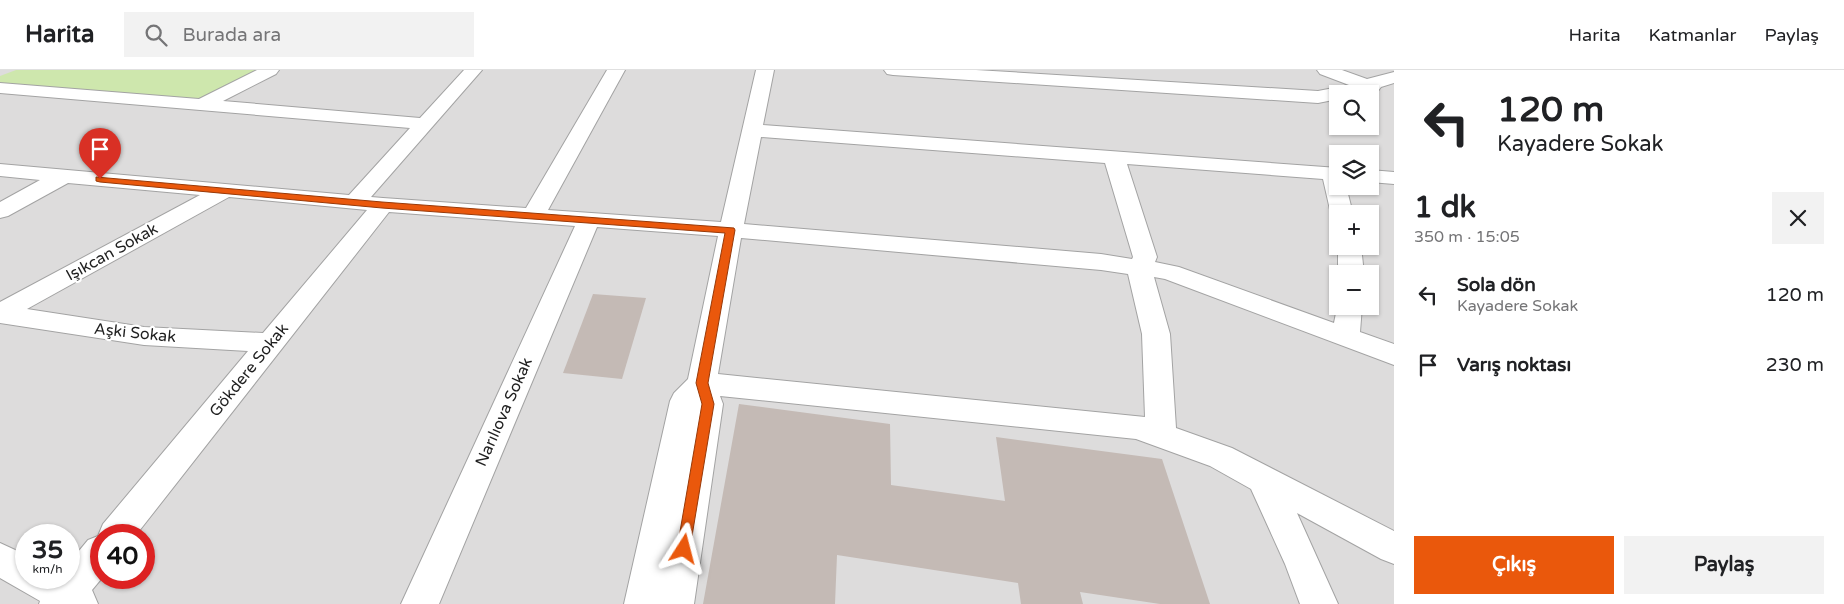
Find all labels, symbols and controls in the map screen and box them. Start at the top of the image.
search box [124,12,474,57]
text: Harita [25,20,94,49]
icon: search [142,21,170,49]
text: Burada ara [182,24,281,46]
text: Harita [1568,24,1621,46]
text: Katmanlar [1649,24,1737,46]
text: Paylaş [1765,24,1819,46]
map controls [1329,85,1379,315]
button: search [1329,85,1379,135]
text: 120 m [1497,89,1604,131]
icon: left [1414,90,1479,155]
pin [79,128,121,179]
text: Kayadere Sokak [1497,131,1664,157]
icon: arrive [86,135,114,163]
button: layers [1329,145,1379,195]
text: 1 dk [1414,189,1476,226]
button: close [1772,192,1824,244]
button: + [1329,205,1379,255]
street label: Işıkcan Sokak [63,218,162,285]
text: 350 m · 15:05 [1414,227,1520,247]
button: − [1329,265,1379,315]
text: Sola dön [1457,274,1536,296]
icon: left [1414,281,1442,309]
text: 120 m [1766,284,1824,306]
text: Kayadere Sokak [1457,296,1578,316]
street label: Aşki Sokak [93,319,177,347]
street label: Gökdere Sokak [205,319,293,421]
icon: arrive [1414,351,1442,379]
street label: Narılıova Sokak [471,354,537,469]
text: Varış noktası [1457,354,1571,376]
text: 230 m [1766,354,1824,376]
position arrow [657,522,709,574]
speed limit sign: 40 [90,524,155,589]
text: 35 [32,535,63,565]
button: Çıkış [1414,536,1614,594]
button: Paylaş [1624,536,1824,594]
text: km/h [32,562,63,576]

